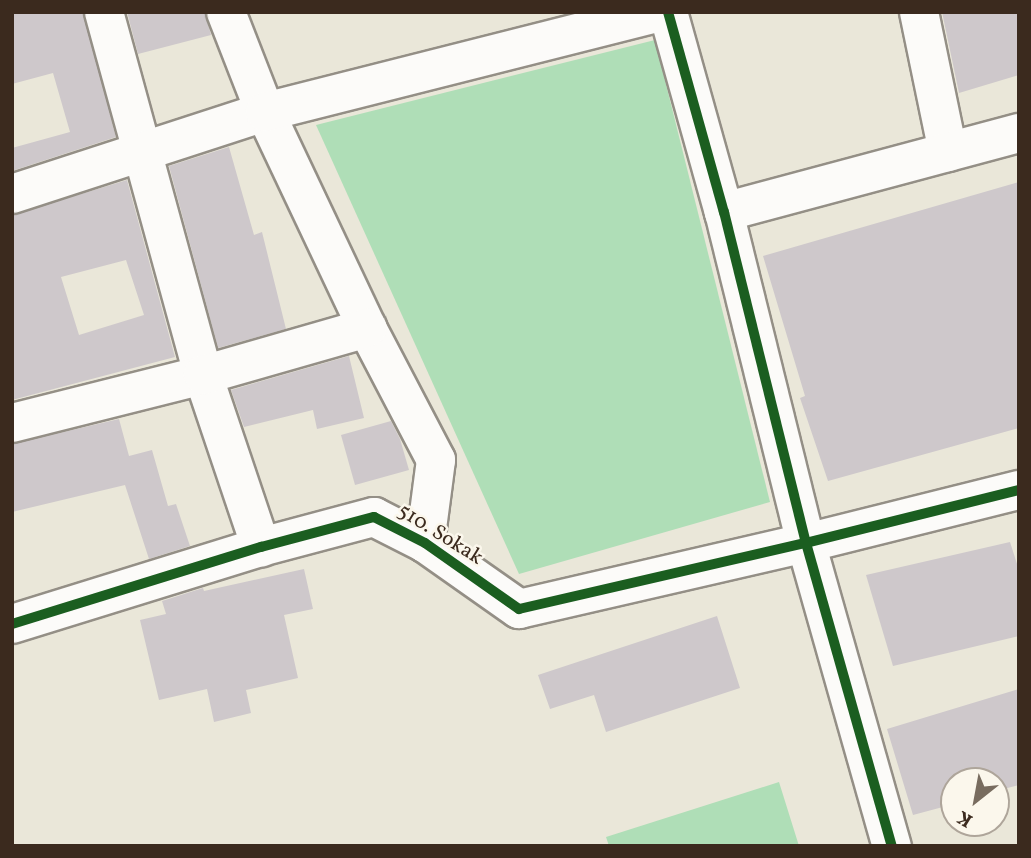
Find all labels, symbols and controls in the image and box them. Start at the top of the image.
street label: 510. Sokak [393,499,487,571]
north arrow [940,767,1010,837]
text: K [953,804,978,833]

